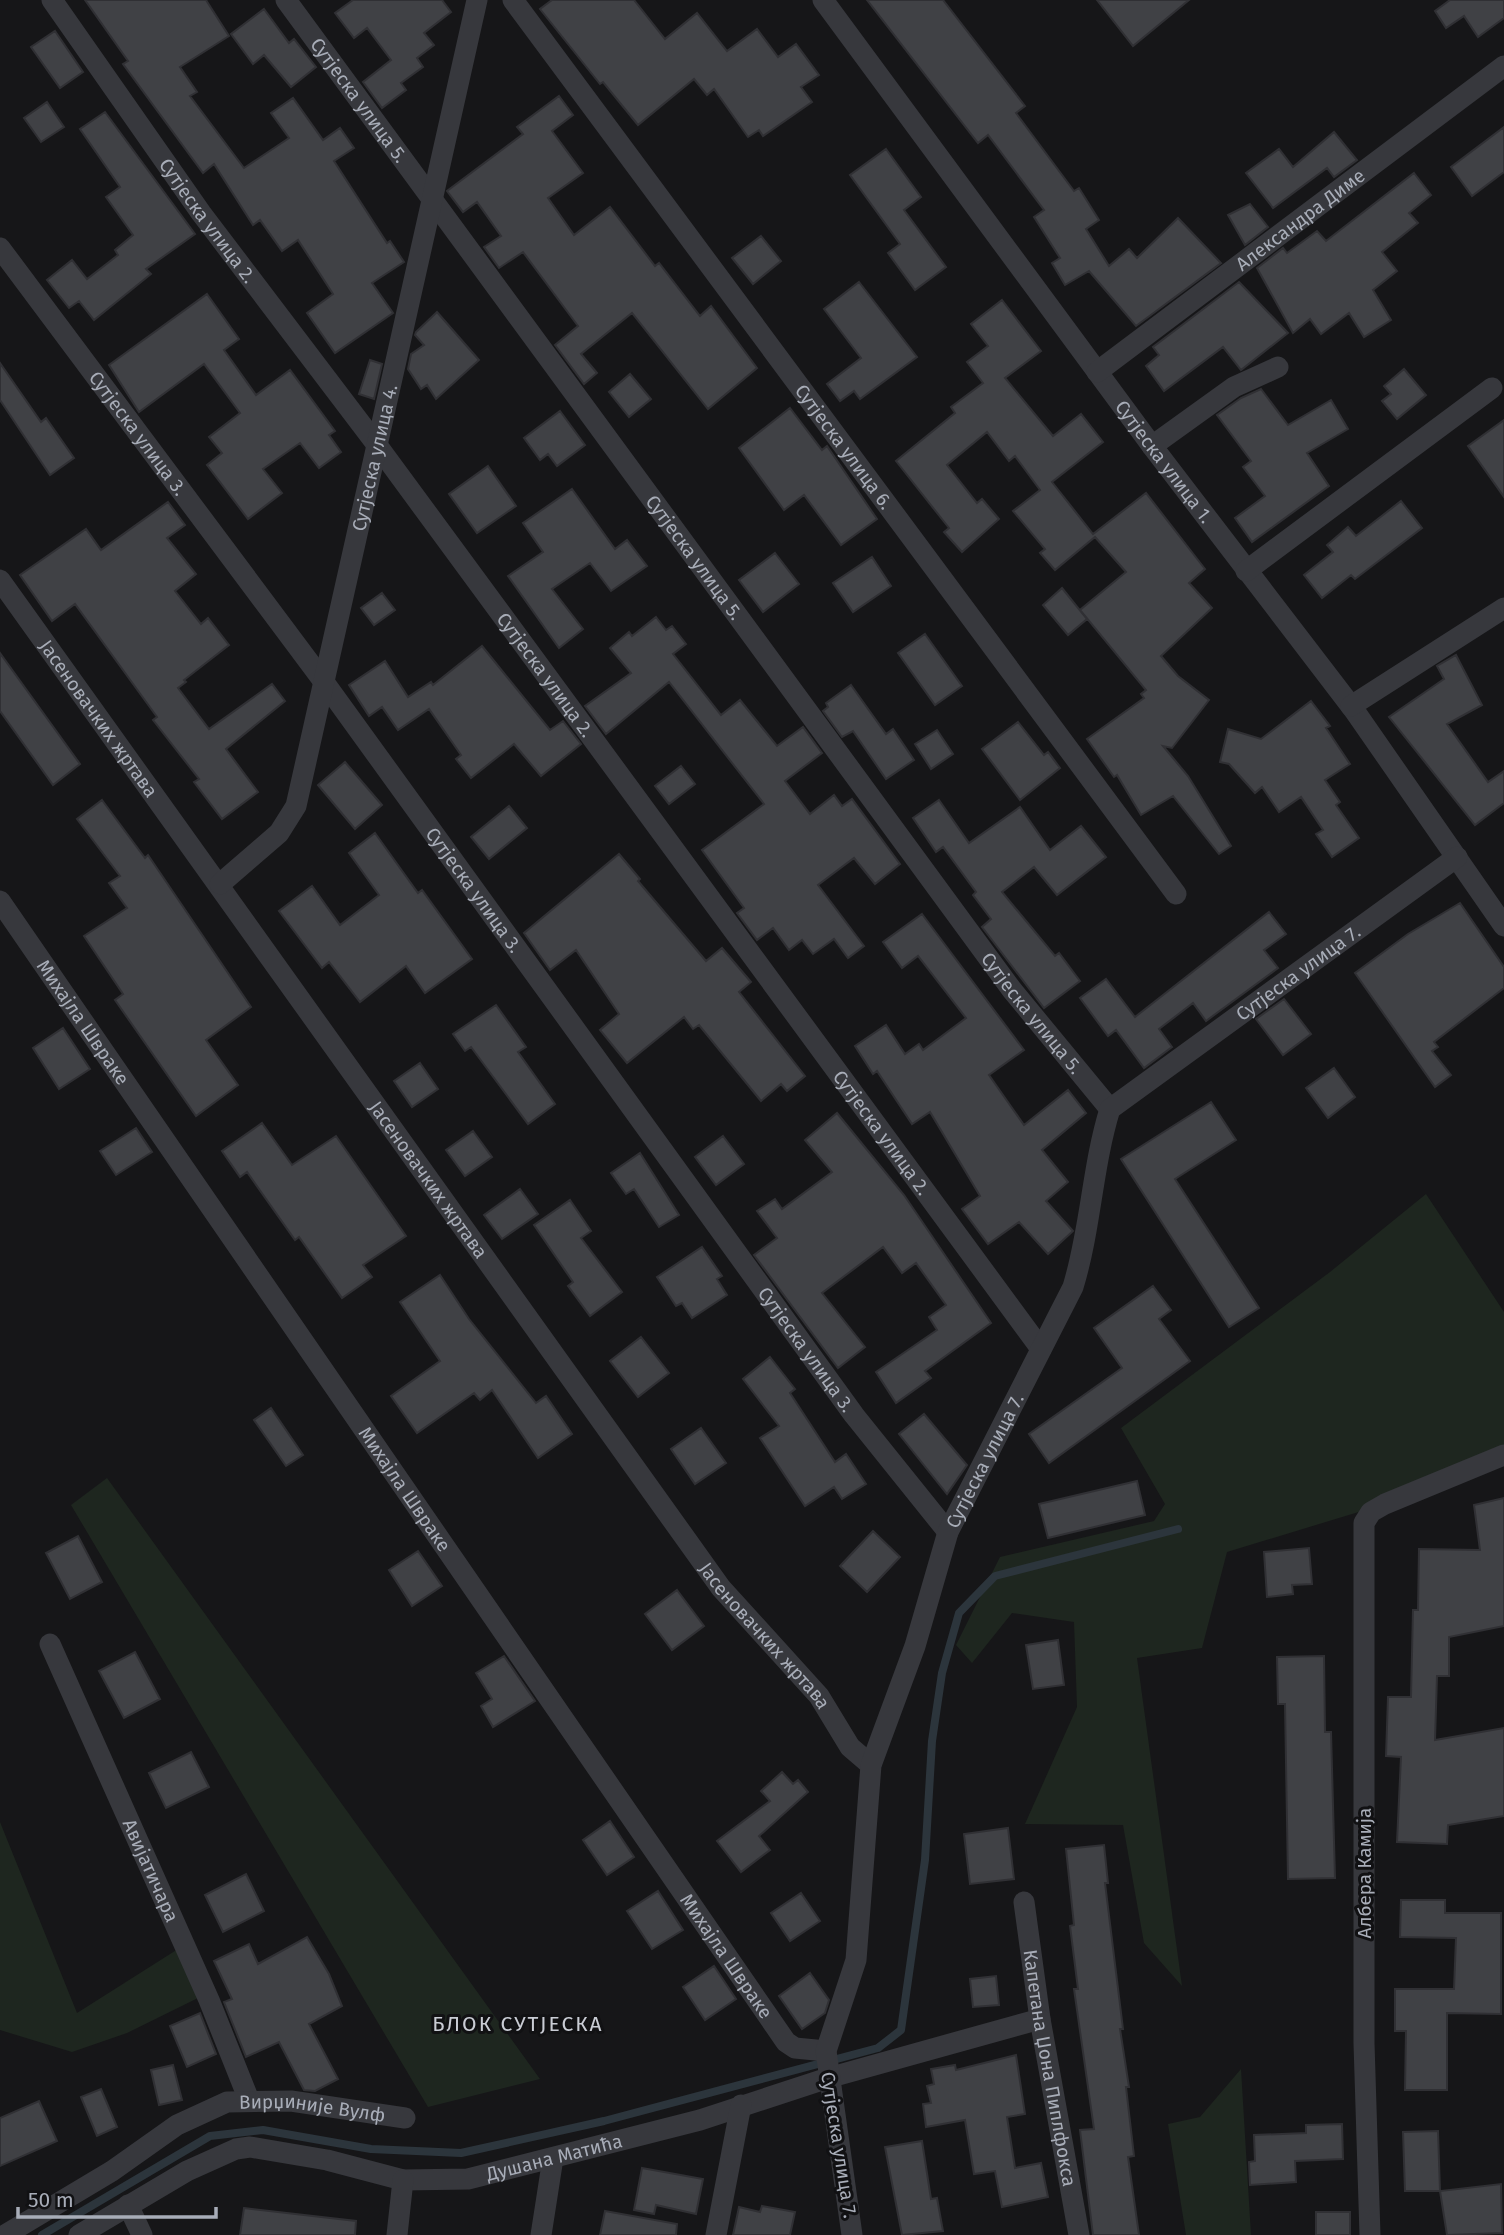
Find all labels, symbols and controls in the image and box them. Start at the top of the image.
street label: Сутјеска улица 5. [306,33,413,167]
street label: Сутјеска улица 2. [155,154,261,287]
street label: Александра Диме [1231,163,1369,275]
street label: Сутјеска улица 3. [84,366,192,500]
street label: Сутјеска улица 6. [790,380,898,514]
street label: Сутјеска улица 4. [347,382,402,533]
street label: Сутјеска улица 1. [1111,396,1218,527]
street label: Сутјеска улица 5. [641,490,748,624]
street label: Сутјеска улица 2. [492,608,599,741]
street label: Јасеновачких жртава [35,635,163,801]
street label: Сутјеска улица 3. [421,823,527,957]
street label: Сутјеска улица 7. [1231,920,1365,1025]
street label: Сутјеска улица 5. [977,947,1088,1078]
street label: Михајла Швраке [32,955,134,1089]
street label: Сутјеска улица 2. [828,1065,935,1199]
street label: Јасеновачких жртава [365,1096,493,1263]
street label: Сутјеска улица 3. [753,1282,859,1416]
street label: Сутјеска улица 7. [941,1389,1028,1532]
street label: Михајла Швраке [354,1422,456,1556]
street label: Јасеновачких жртава [695,1557,836,1713]
street label: Албера Камија [1353,1808,1376,1938]
street label: Авијатичара [118,1815,184,1926]
street label: Михајла Швраке [676,1889,778,2023]
street label: Капетана Џона Пиплфокса [1019,1948,1081,2188]
district label: БЛОК СУТЈЕСКА [432,2011,604,2037]
street label: Сутјеска улица 7. [816,2070,862,2220]
street label: Вирџиније Вулф [239,2089,387,2126]
street label: Душана Матића [483,2129,625,2186]
scale bar [18,2176,215,2220]
text: 50 m [28,2187,74,2213]

